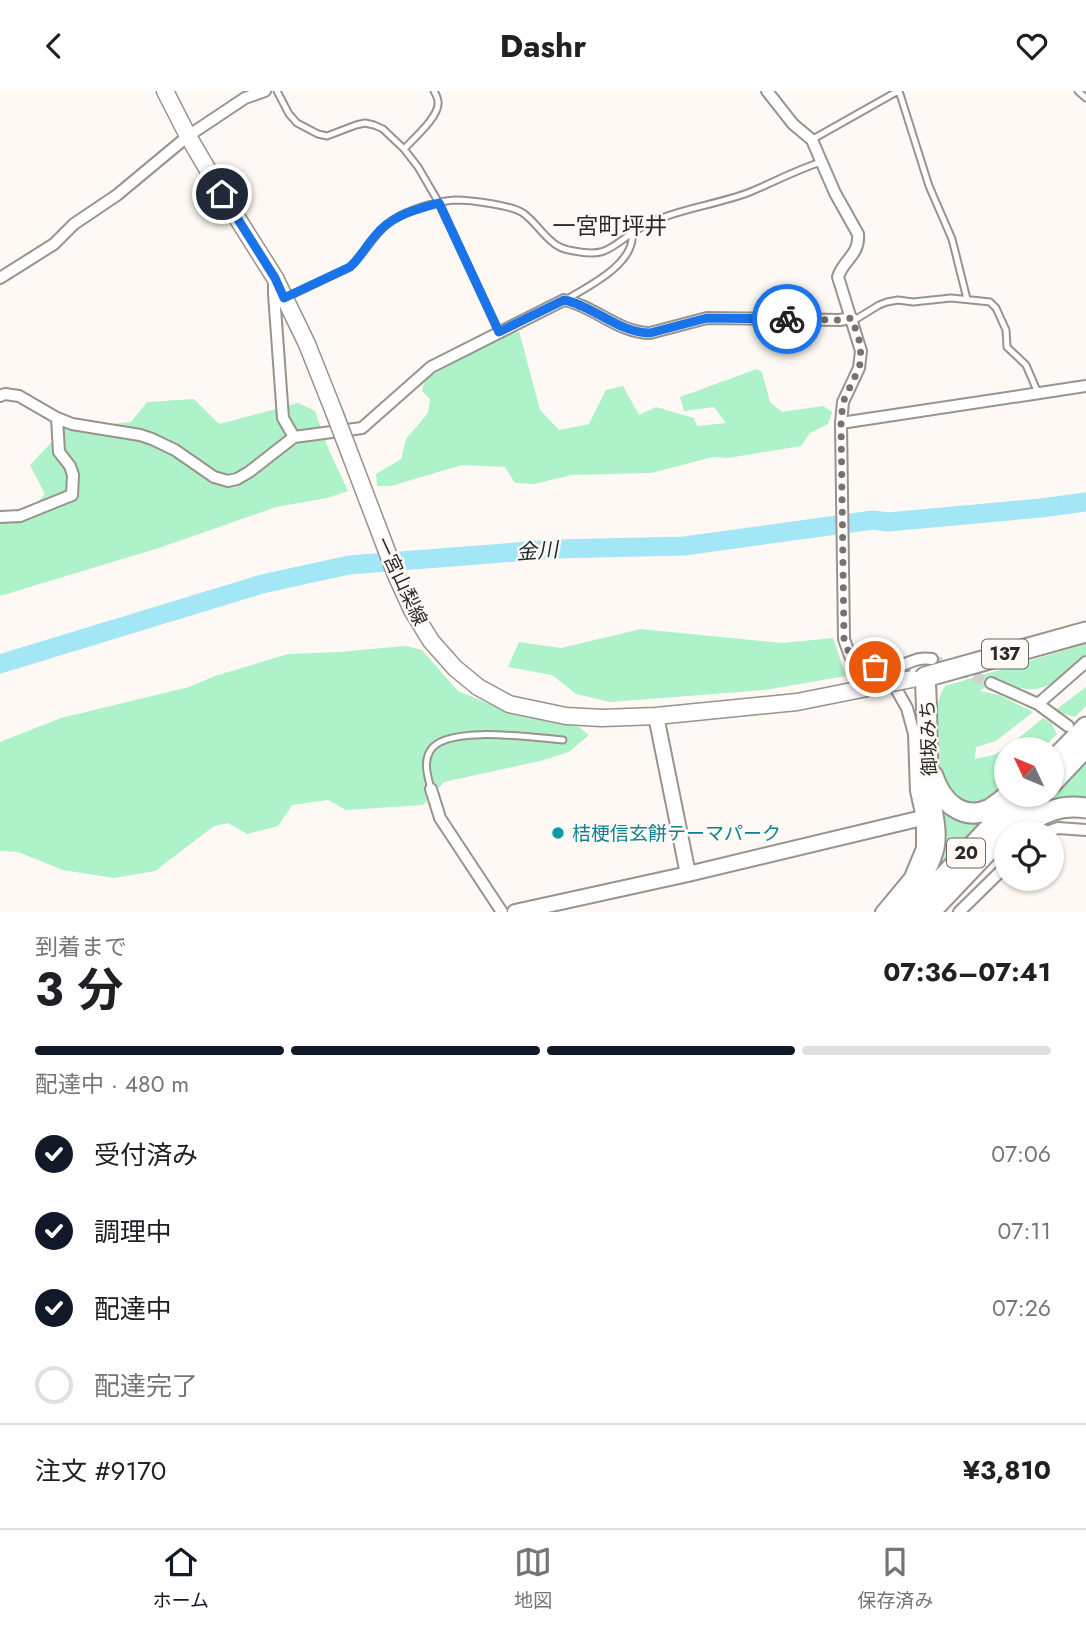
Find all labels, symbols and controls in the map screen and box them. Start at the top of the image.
text: Dashr [500,23,586,69]
icon: back [35,27,73,65]
icon: heart [1013,27,1051,65]
pin [192,164,252,224]
icon: home [203,175,241,213]
district label: 一宮町坪井 [553,209,668,243]
courier [752,284,822,354]
icon: bike [768,300,806,338]
street label: 一宮山梨線 [369,532,434,630]
water label: 金川 [515,534,561,567]
pin [845,637,905,697]
road number: 137 [982,639,1028,669]
icon: bag [856,648,894,686]
street label: 御坂みち [914,700,943,776]
north arrow [994,737,1064,807]
map controls [994,737,1064,891]
place label: 桔梗信玄餅テーマパーク [572,820,781,847]
button: locate [994,821,1064,891]
marker: 桔梗信玄餅テーマパーク [550,825,566,841]
road number: 20 [947,839,985,867]
text: 到着まで [35,930,127,964]
text: 07:36–07:41 [883,953,1051,991]
text: 3 分 [35,957,123,1023]
text: 配達中 · 480 m [35,1067,189,1101]
icon: check [35,1135,73,1173]
text: 受付済み [94,1136,198,1174]
text: 07:06 [991,1137,1051,1171]
icon: check [35,1212,73,1250]
text: 調理中 [94,1213,172,1251]
text: 07:11 [998,1214,1051,1248]
icon: check [35,1289,73,1327]
text: 配達中 [94,1290,172,1328]
text: 07:26 [992,1291,1051,1325]
text: 配達完了 [94,1367,198,1405]
text: ¥3,810 [963,1451,1051,1489]
text: 注文 #9170 [35,1452,166,1490]
tab: ホーム [153,1543,209,1614]
tab: 地図 [514,1543,552,1614]
tab: 保存済み [857,1543,933,1614]

